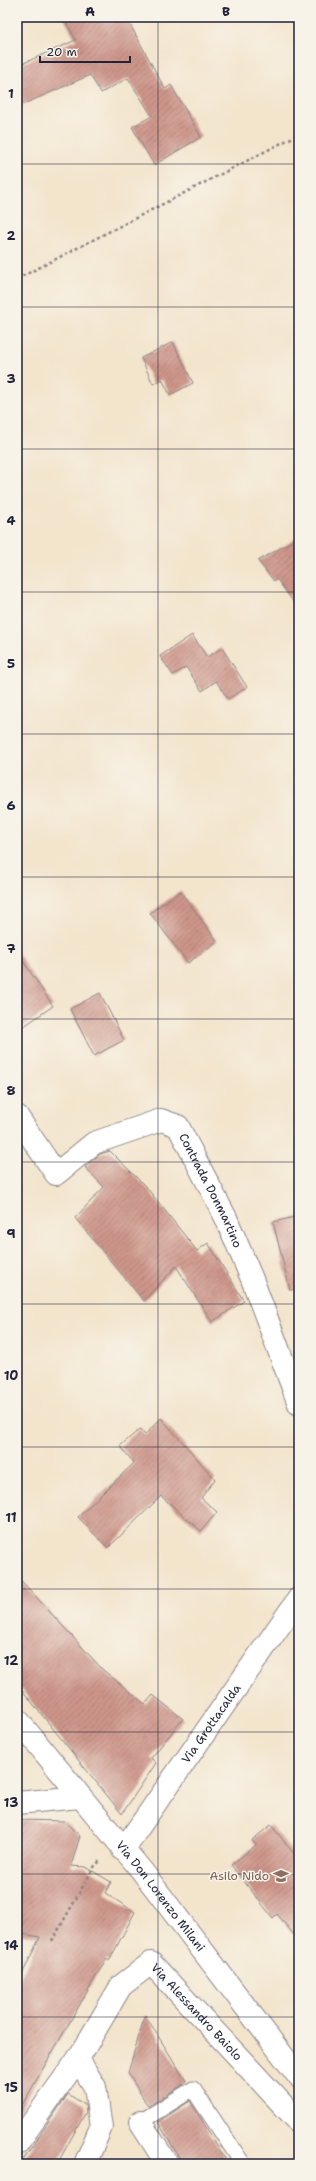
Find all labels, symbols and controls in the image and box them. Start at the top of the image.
text: A [85,3,95,20]
text: B [222,3,230,20]
scale bar [40,38,130,64]
text: 20 m [46,44,77,60]
text: 1 [8,85,14,102]
text: 2 [6,227,16,244]
text: 3 [6,370,16,387]
text: 4 [6,512,16,529]
text: 5 [7,655,15,672]
text: 6 [6,797,16,814]
text: 7 [6,940,16,957]
text: 8 [6,1082,16,1099]
street label: Contrada Donmartino [175,1130,246,1250]
text: 9 [6,1225,16,1242]
text: 10 [4,1367,18,1384]
text: 11 [5,1509,17,1526]
text: 12 [4,1652,18,1669]
street label: Via Grottacalda [178,1680,245,1767]
text: 13 [4,1794,18,1811]
street label: Via Don Lorenzo Milani [112,1837,209,1955]
school or university icon: Asilo Nido [272,1867,290,1885]
place label: Asilo Nido [210,1868,269,1884]
text: 14 [4,1937,18,1954]
street label: Via Alessandro Baiolo [147,1960,246,2064]
text: 15 [4,2079,18,2096]

